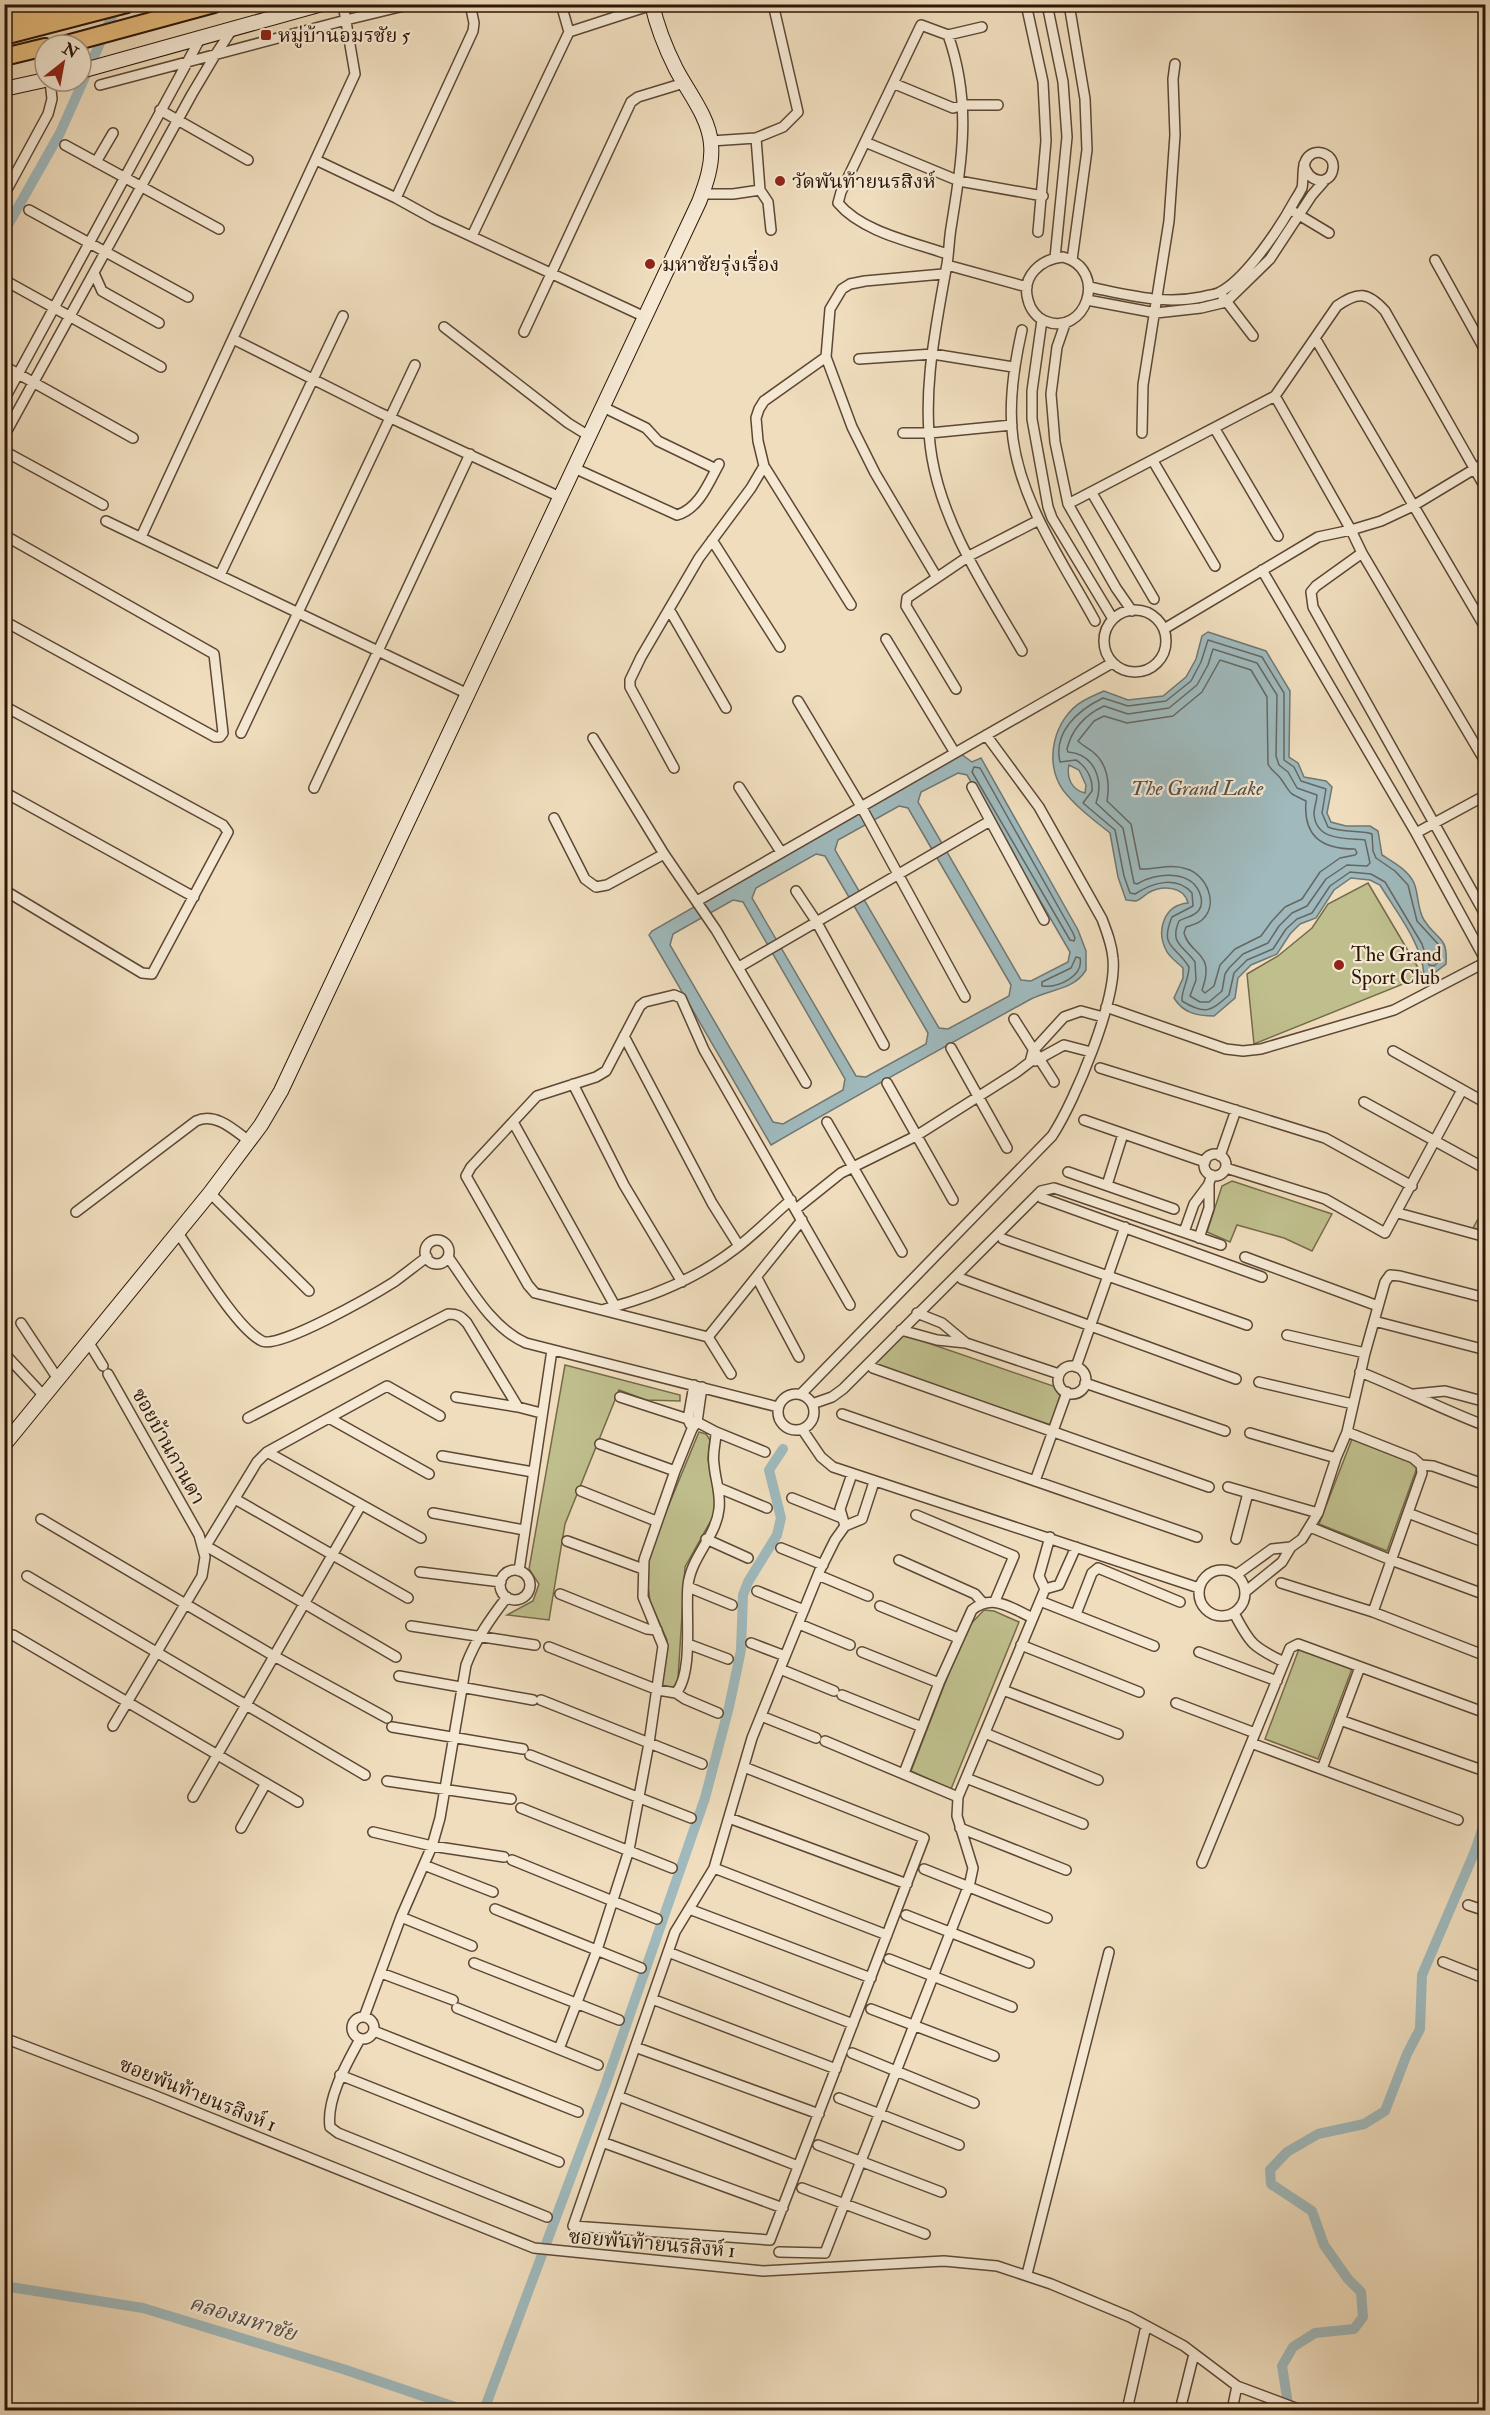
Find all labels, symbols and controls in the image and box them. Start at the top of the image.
place label: หมู่บ้านอมรชัย 5 [278,23,411,48]
marker: หมู่บ้านอมรชัย 5 [259,28,273,42]
north arrow [33,33,93,93]
text: N [58,38,82,64]
place label: วัดพันท้ายนรสิงห์ [792,169,936,194]
marker: วัดพันท้ายนรสิงห์ [773,174,787,188]
place label: มหาชัยรุ่งเรื่อง [662,249,779,277]
marker: มหาชัยรุ่งเรื่อง [643,257,657,271]
water label: The Grand Lake [1131,775,1264,802]
place label: The Grand Sport Club [1351,942,1442,991]
marker: The Grand Sport Club [1332,958,1346,972]
street label: ซอยบ้านกานดา [126,1384,211,1509]
street label: ซอยพันท้ายนรสิงห์ 1 [116,2052,280,2137]
street label: ซอยพันท้ายนรสิงห์ 1 [567,2224,736,2263]
water label: คลองมหาชัย [186,2289,301,2348]

